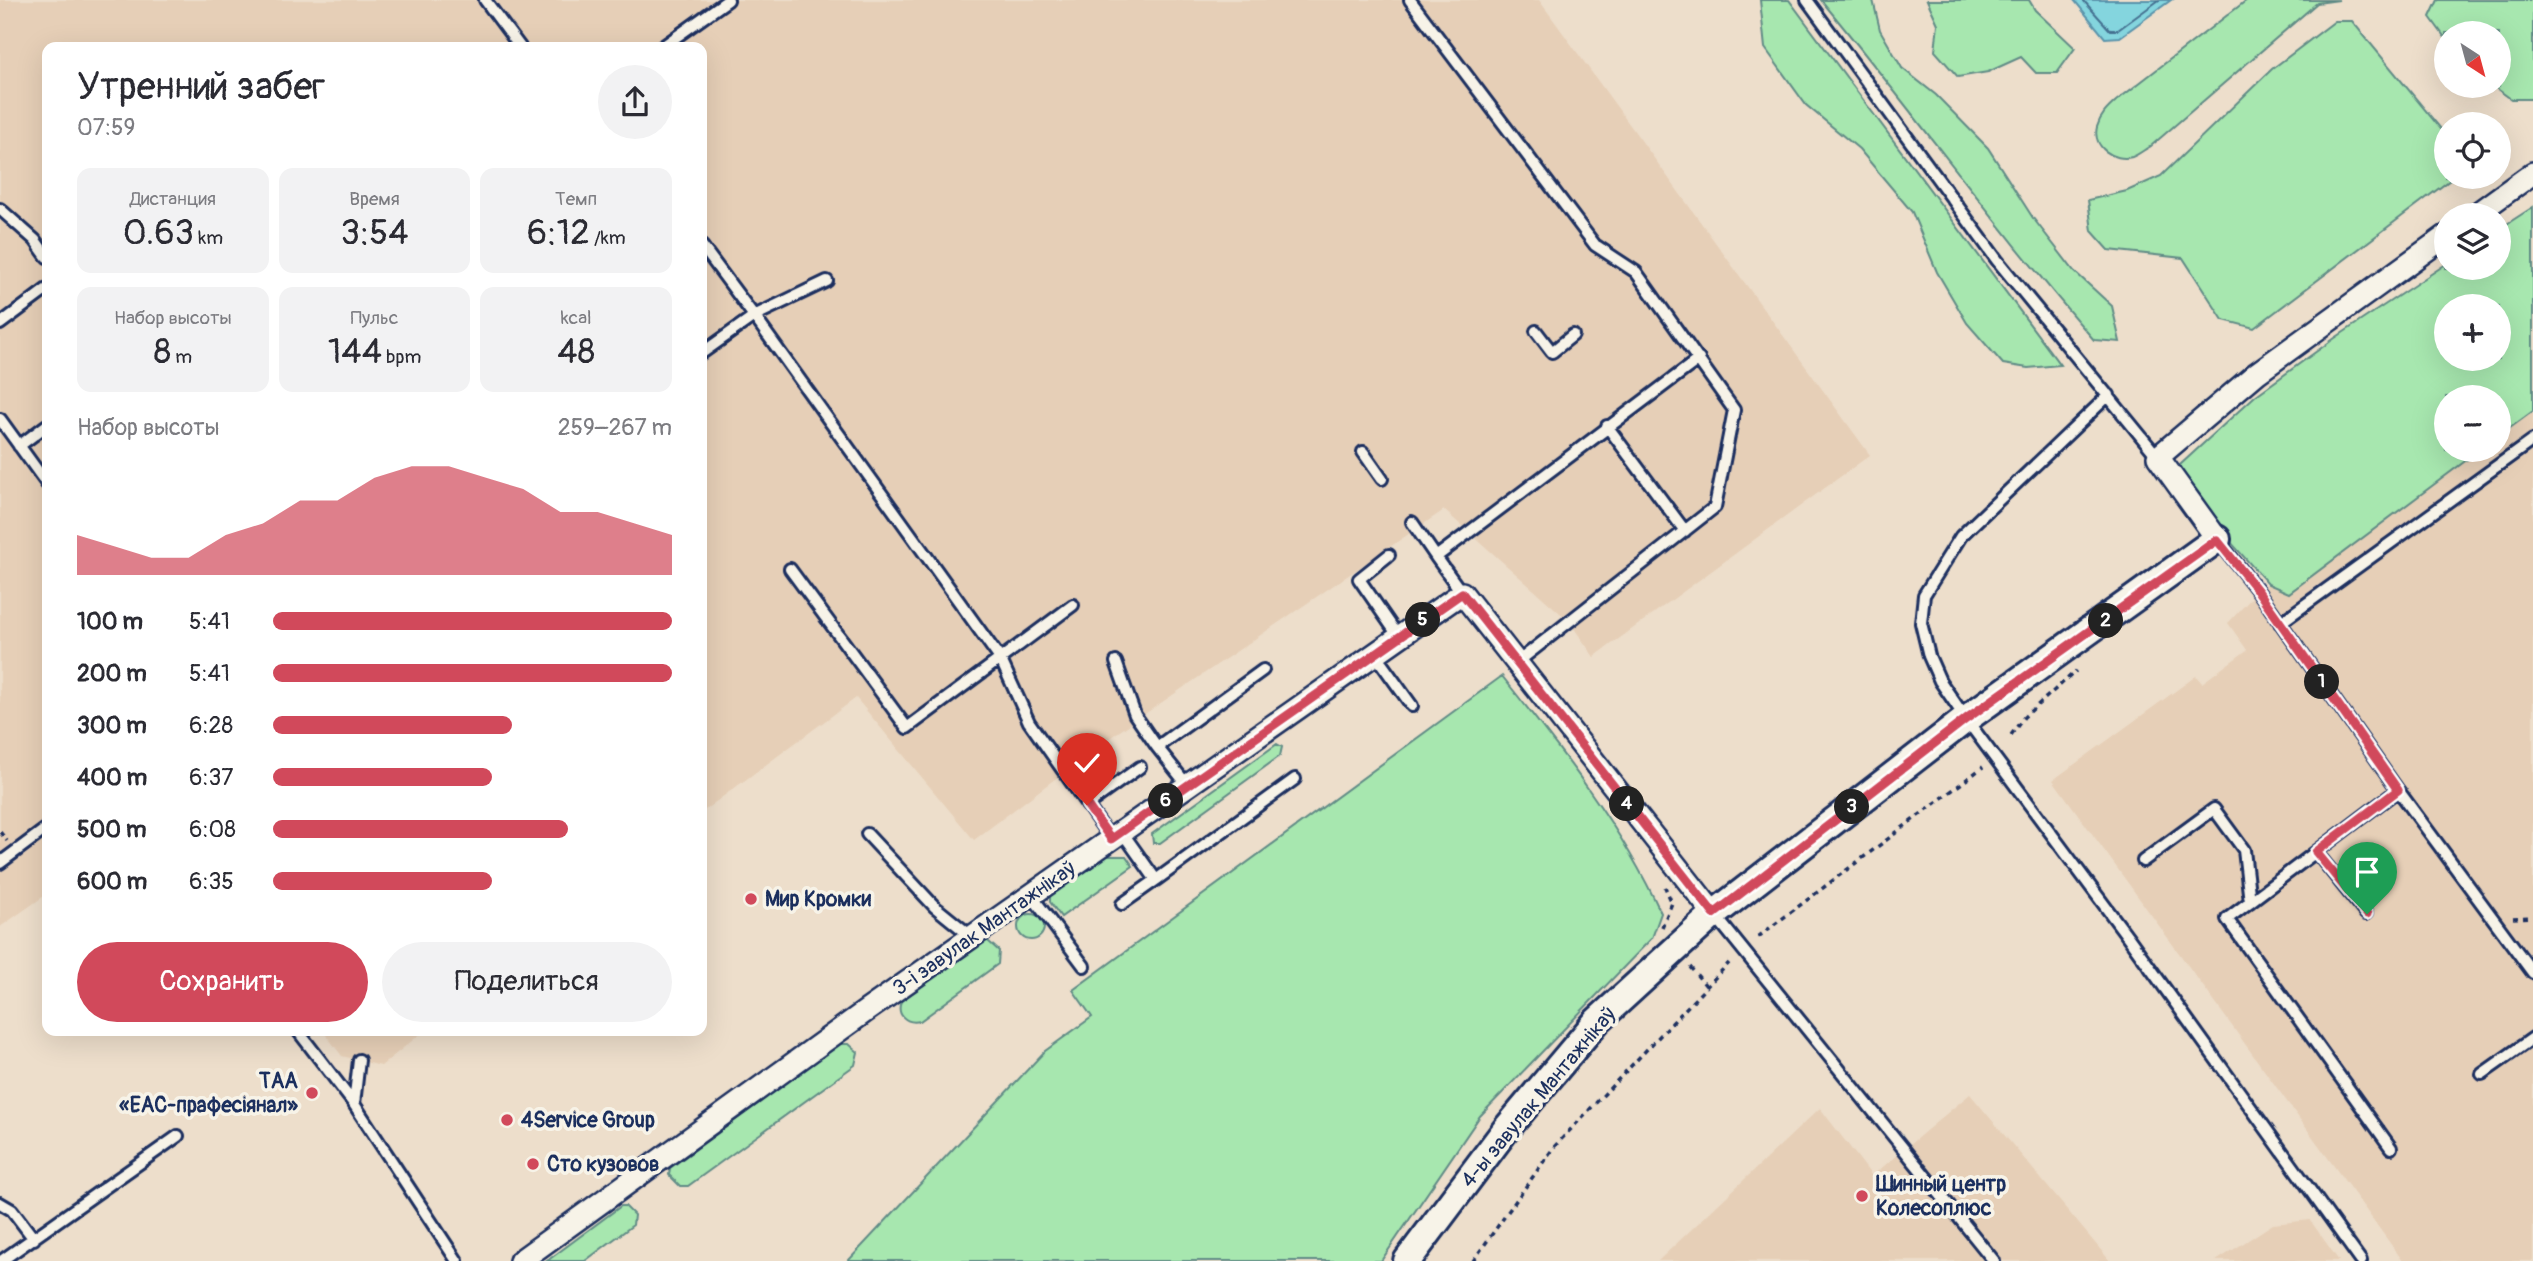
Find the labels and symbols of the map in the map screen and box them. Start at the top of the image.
north arrow [2434,21,2511,98]
pin: 5 [1406,602,1440,638]
pin: 2 [2088,604,2124,638]
pin: 1 [2304,664,2340,700]
pin [1057,733,1117,805]
pin: 6 [1148,784,1184,818]
pin: 4 [1610,786,1644,822]
pin: 3 [1834,790,1870,824]
pin [2337,842,2397,914]
street label: 3-і завулак Мантажнікаў [888,855,1081,1002]
place label: Мир Кромки [765,886,872,913]
marker: Мир Кромки [743,891,759,907]
street label: 4-ы завулак Мантажнікаў [1455,1002,1622,1193]
place label: ТАА «ЕАС-прафесіянал» [119,1068,298,1119]
marker: ТАА «ЕАС-прафесіянал» [304,1085,320,1101]
place label: 4Service Group [521,1107,655,1134]
marker: 4Service Group [499,1112,515,1128]
place label: Сто кузовов [547,1151,659,1178]
marker: Сто кузовов [525,1156,541,1172]
place label: Шинный центр Колесоплюс [1875,1171,2006,1222]
marker: Шинный центр Колесоплюс [1854,1188,1870,1204]

